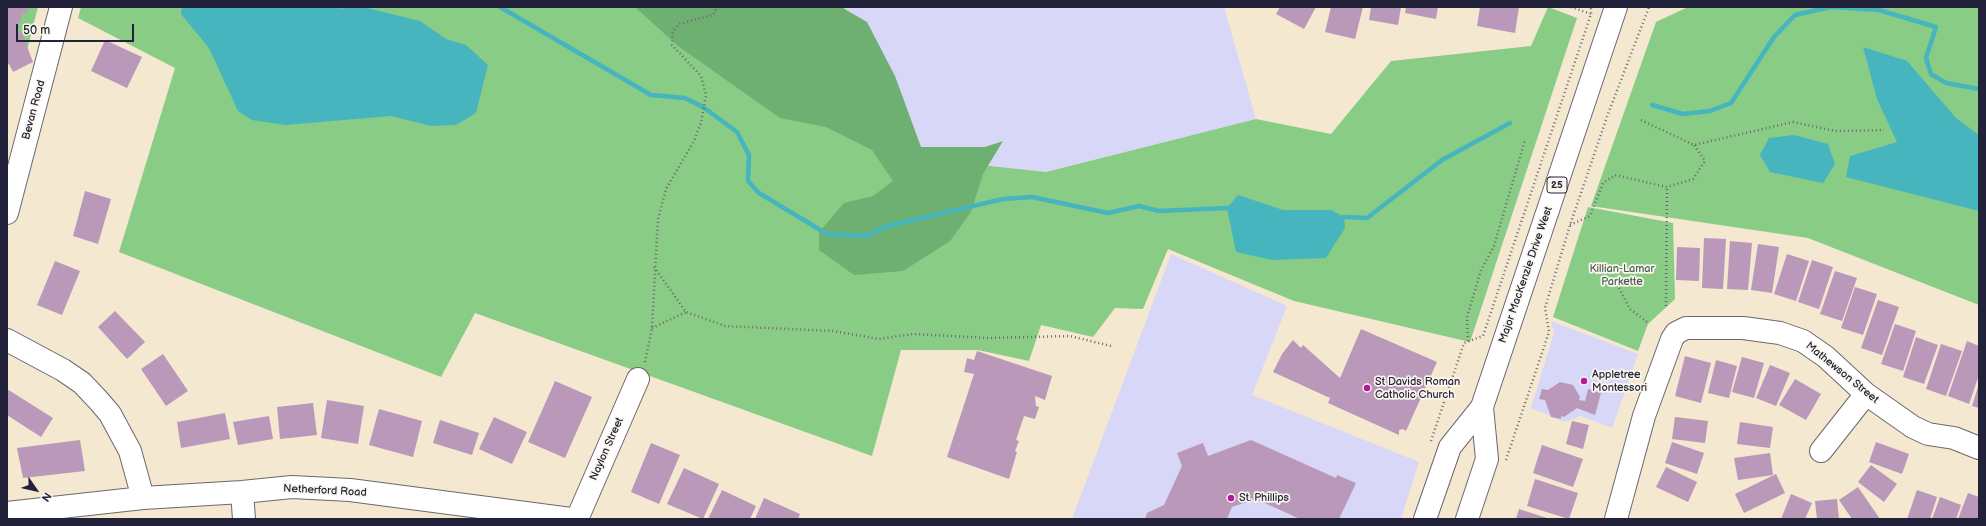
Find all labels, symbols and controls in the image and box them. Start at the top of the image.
scale bar [18,16,136,42]
text: 50 m [23,23,50,38]
street label: Bevan Road [20,79,48,141]
road number: 25 [1547,177,1567,193]
street label: Major MacKenzie Drive West [1496,205,1556,345]
park label: Killian-Lamar Parkette [1589,262,1655,288]
street label: Mathewson Street [1803,340,1881,406]
place label: Appletree Montessori [1592,368,1647,394]
place label: St Davids Roman Catholic Church [1375,375,1460,401]
marker: Appletree Montessori [1579,376,1589,386]
marker: St Davids Roman Catholic Church [1362,383,1372,393]
street label: Naylon Street [587,415,627,483]
north arrow [16,470,56,510]
street label: Netherford Road [283,482,367,500]
text: N [39,490,54,504]
place label: St. Phillips [1239,491,1289,505]
marker: St. Phillips [1226,493,1236,503]

